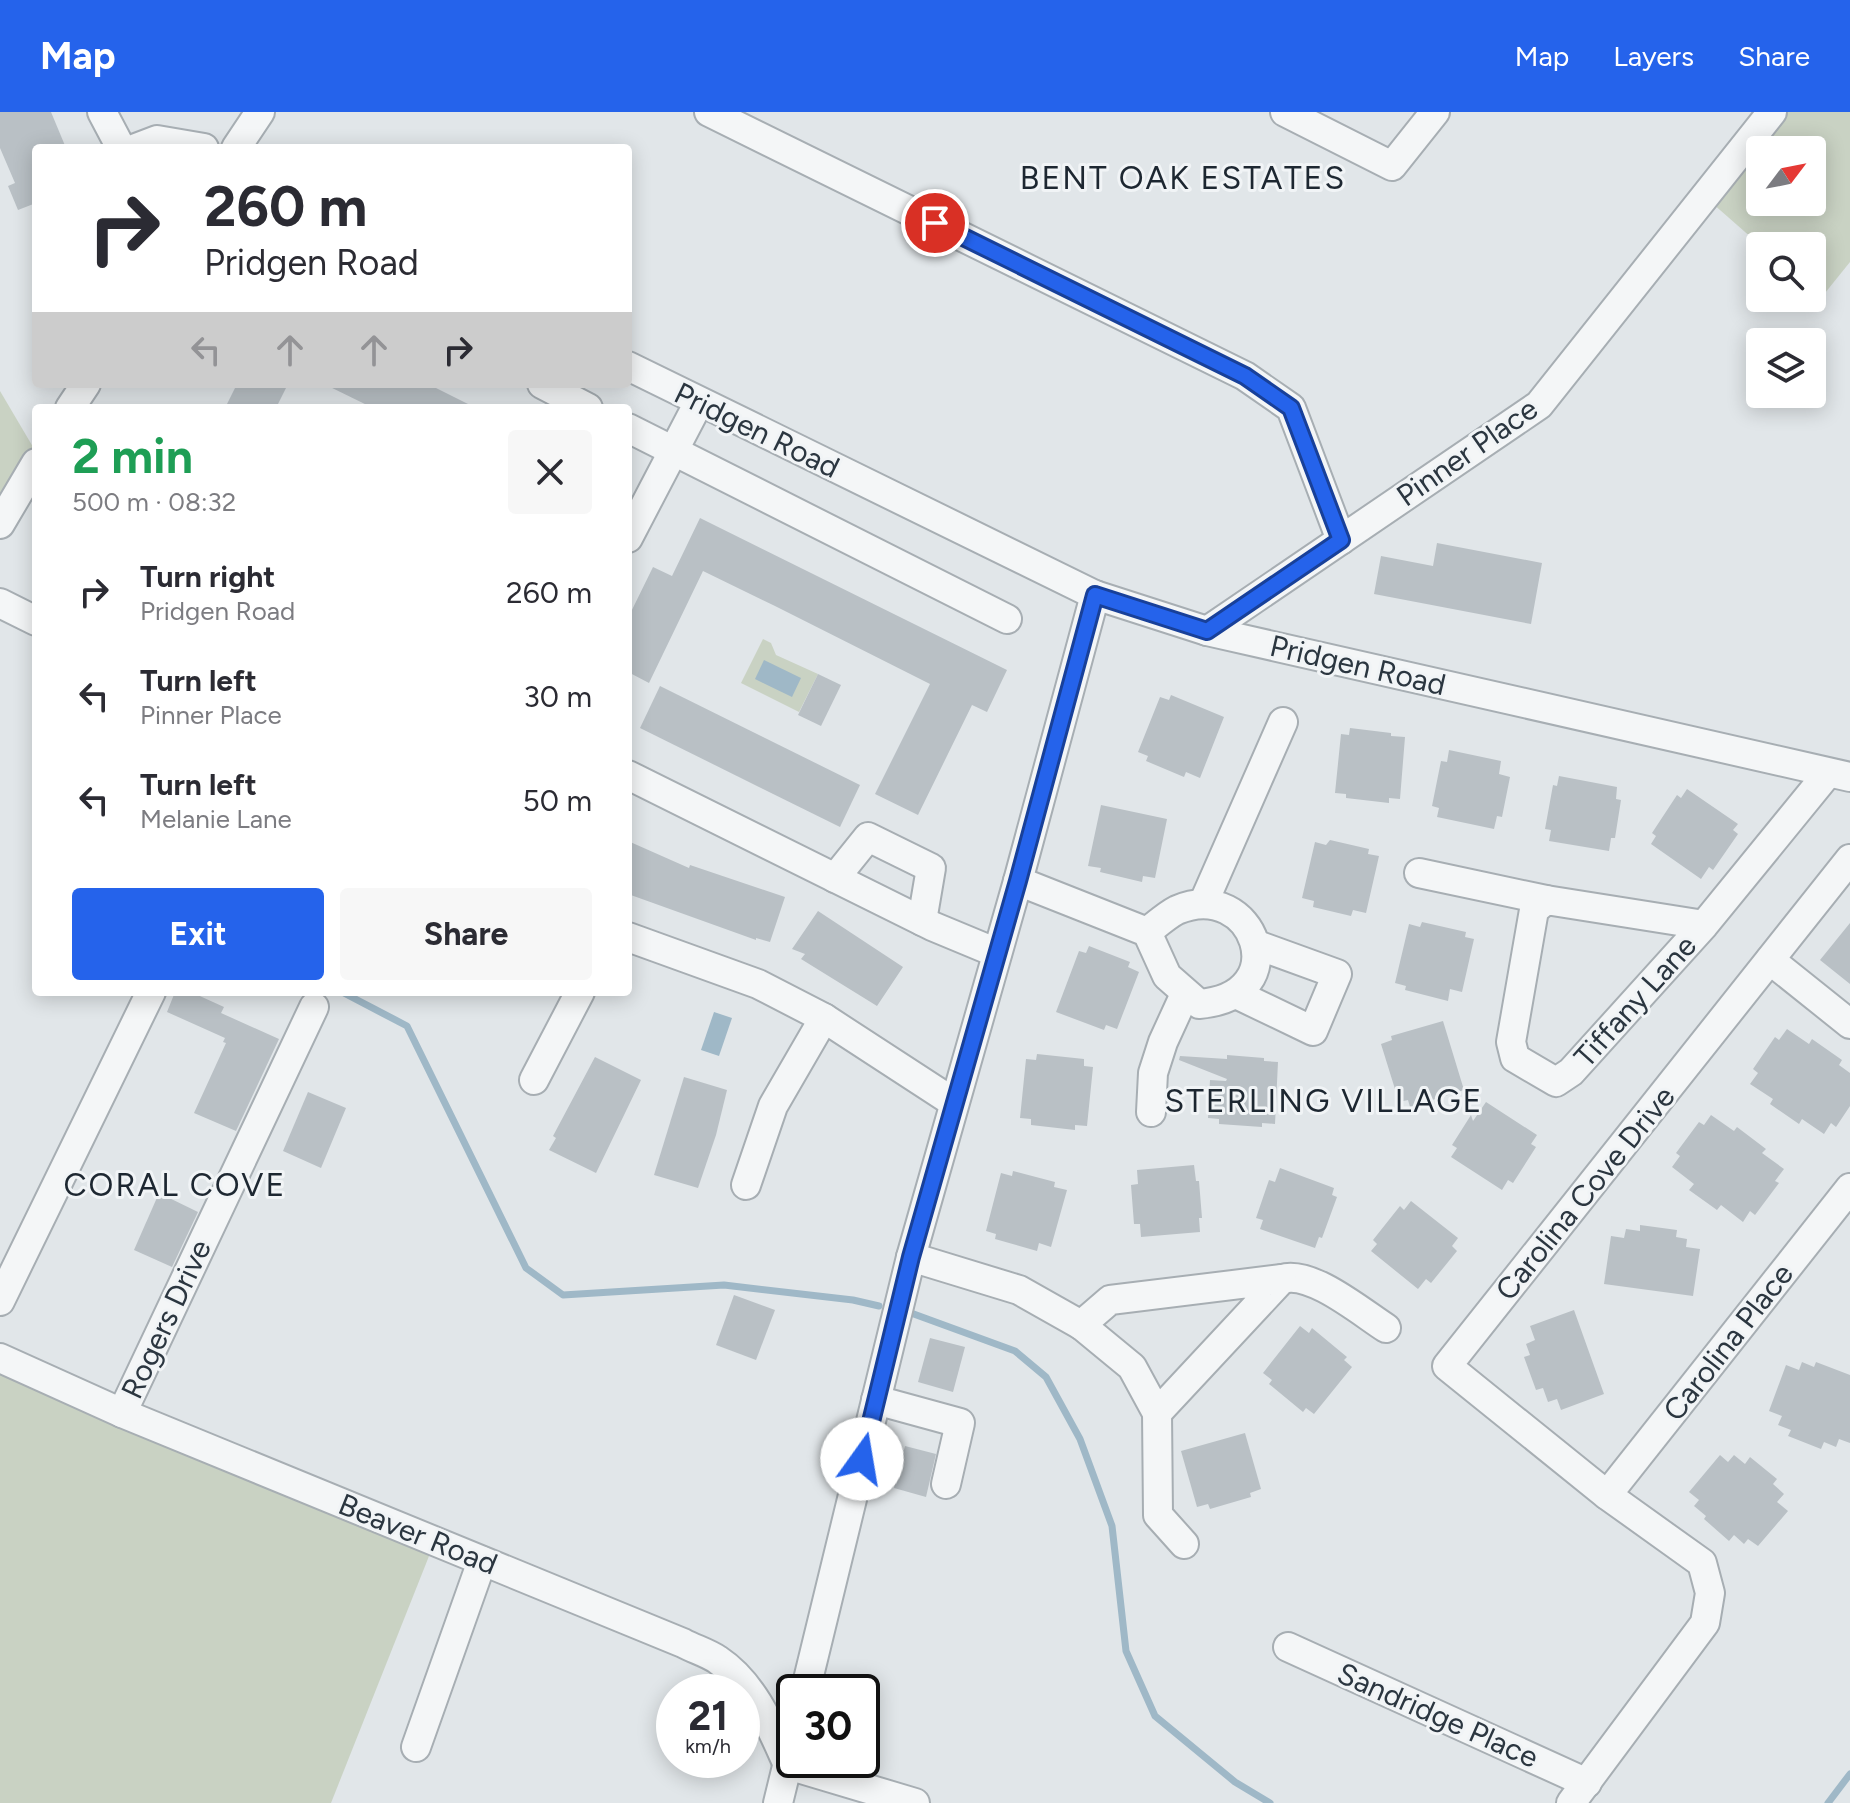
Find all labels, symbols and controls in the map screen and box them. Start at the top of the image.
text: Map [40,33,116,79]
text: Map [1515,39,1569,73]
text: Layers [1613,39,1694,73]
text: Share [1738,39,1810,73]
north arrow [1746,136,1826,216]
map controls [1746,136,1826,408]
district label: BENT OAK ESTATES [1020,159,1346,197]
text: 260 m [204,173,367,240]
icon: right [72,176,176,280]
pin [901,189,969,257]
icon: arrive [913,201,957,245]
button: search [1746,232,1826,312]
text: Pridgen Road [204,241,419,284]
icon: left [184,328,228,372]
icon: ahead [268,328,312,372]
icon: ahead [352,328,396,372]
icon: right [436,328,480,372]
button: layers [1746,328,1826,408]
street label: Pridgen Road [668,374,846,486]
street label: Pinner Place [1389,390,1545,514]
text: 2 min [72,427,193,485]
button: close [508,430,592,514]
text: 500 m · 08:32 [72,486,236,518]
text: Turn right [140,558,275,595]
icon: right [72,570,116,614]
text: 260 m [506,574,592,611]
text: Pridgen Road [140,595,295,627]
street label: Pridgen Road [1267,627,1449,703]
text: Turn left [140,662,257,699]
icon: left [72,674,116,718]
text: 30 m [524,678,592,715]
text: Pinner Place [140,699,282,731]
text: Turn left [140,766,257,803]
icon: left [72,778,116,822]
text: 50 m [523,782,592,819]
text: Melanie Lane [140,803,292,835]
button: Exit [72,888,324,980]
button: Share [340,888,592,980]
street label: Tiffany Lane [1566,927,1704,1075]
street label: Carolina Cove Drive [1487,1079,1683,1307]
district label: STERLING VILLAGE [1165,1082,1483,1120]
district label: CORAL COVE [64,1166,286,1204]
street label: Rogers Drive [113,1234,219,1404]
street label: Carolina Place [1655,1256,1801,1428]
position arrow [820,1417,904,1501]
street label: Beaver Road [333,1485,503,1583]
street label: Sandridge Place [1332,1654,1544,1776]
speed limit sign: 30 [776,1674,880,1778]
text: 21 [688,1692,728,1740]
text: km/h [685,1734,731,1758]

